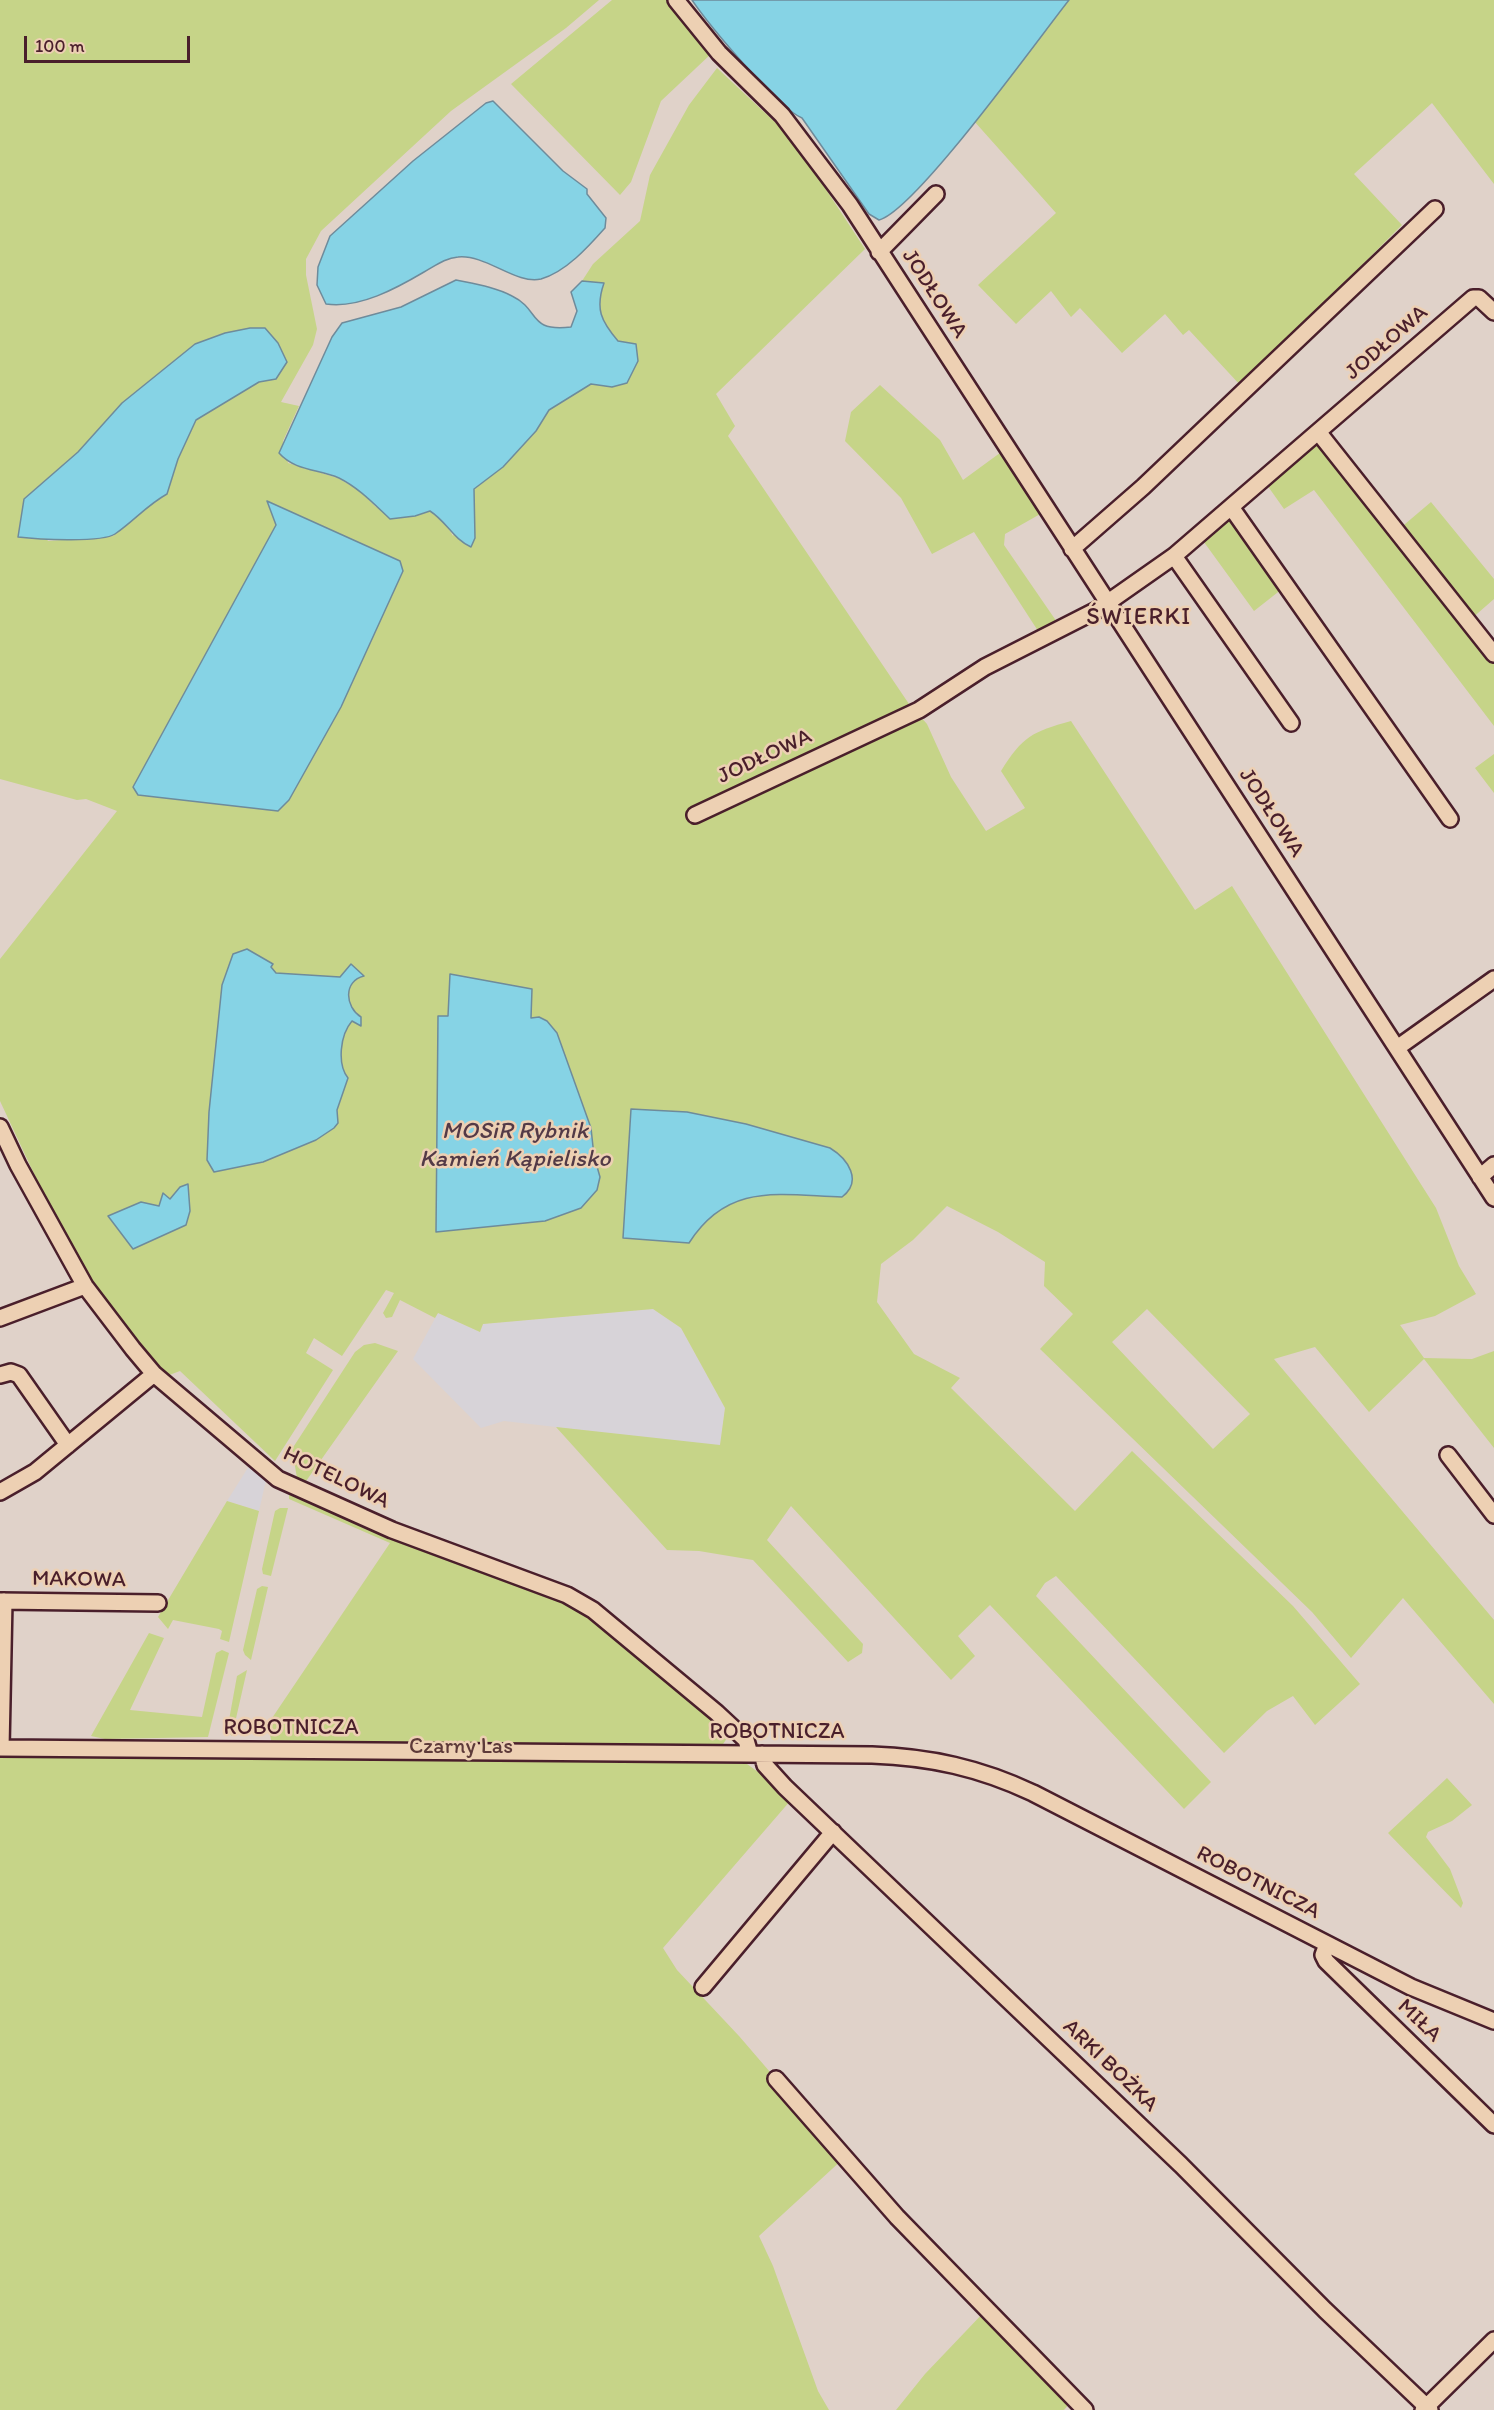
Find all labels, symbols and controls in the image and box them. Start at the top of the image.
scale bar [27,24,194,62]
text: 100 m [35,35,85,57]
street label: JODŁOWA [895,245,973,343]
street label: JODŁOWA [1340,300,1434,386]
district label: ŚWIERKI [1086,604,1192,632]
street label: JODŁOWA [714,724,816,790]
street label: JODŁOWA [1232,764,1310,862]
water label: MOSiR Rybnik Kamień Kąpielisko [420,1118,610,1174]
street label: HOTELOWA [278,1441,394,1515]
street label: MAKOWA [32,1566,126,1594]
street label: ROBOTNICZA [223,1715,359,1741]
street label: ROBOTNICZA [709,1719,845,1745]
park label: Czarny Las [409,1734,513,1760]
street label: ROBOTNICZA [1192,1841,1324,1925]
street label: MIŁA [1391,1994,1447,2048]
street label: ARKI BOŻKA [1057,2014,1163,2118]

